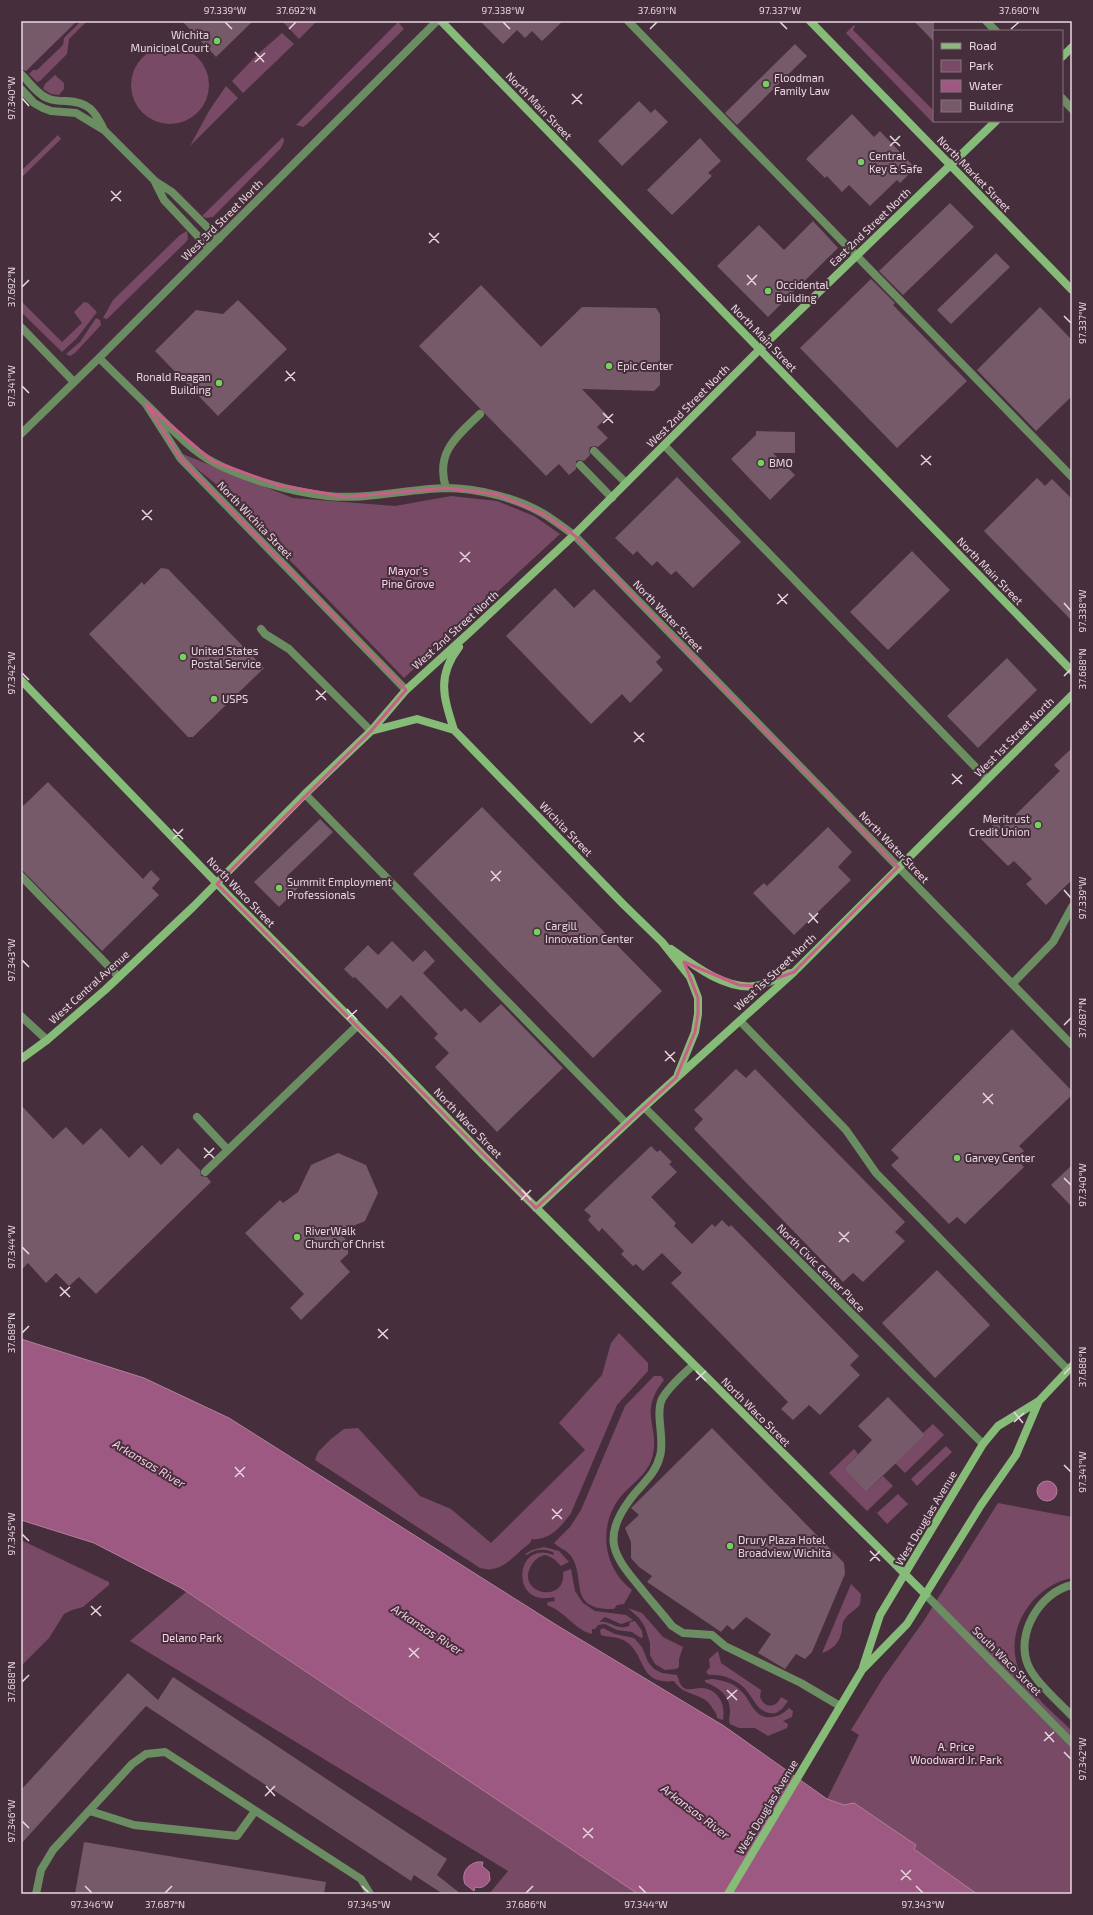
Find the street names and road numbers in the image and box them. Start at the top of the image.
street label: North Main Street [504,69,575,142]
street label: North Market Street [935,133,1014,214]
street label: West 3rd Street North [178,176,265,263]
street label: East 2nd Street North [826,185,913,269]
street label: North Main Street [729,301,800,374]
street label: West 2nd Street North [644,362,732,450]
street label: North Wichita Street [215,478,296,561]
street label: North Main Street [955,534,1026,607]
street label: North Water Street [631,577,706,654]
street label: West 2nd Street North [409,587,501,672]
street label: West 1st Street North [971,694,1056,779]
street label: Wichita Street [537,799,596,859]
street label: North Water Street [857,808,932,885]
street label: North Waco Street [205,854,278,929]
street label: West 1st Street North [731,930,818,1013]
street label: West Central Avenue [46,947,132,1026]
street label: North Waco Street [432,1085,505,1160]
street label: North Civic Center Place [775,1221,868,1314]
street label: North Waco Street [719,1374,794,1449]
street label: West Douglas Avenue [892,1468,959,1567]
street label: South Waco Street [970,1623,1045,1698]
street label: West Douglas Avenue [733,1757,800,1856]

